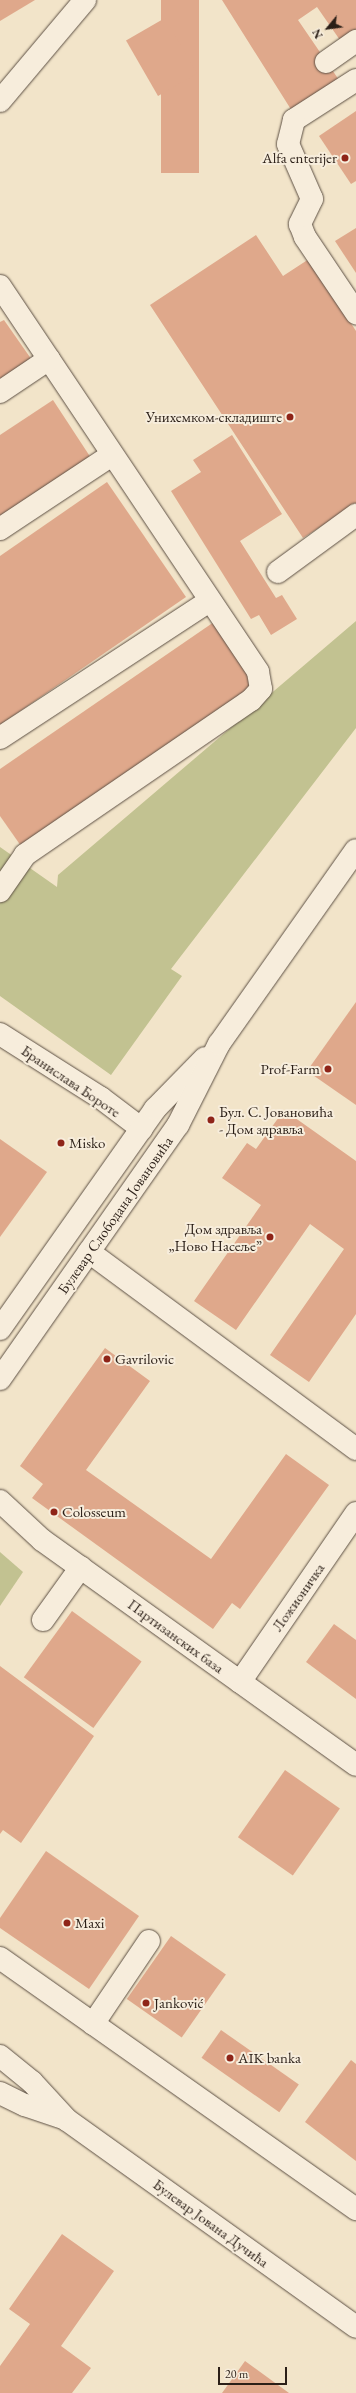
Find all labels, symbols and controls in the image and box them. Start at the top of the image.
north arrow [308,8,348,48]
text: N [309,27,326,41]
place label: Alfa enterijer [262,149,337,167]
marker: Alfa enterijer [340,153,350,163]
place label: Унихемком-складиште [146,408,282,426]
marker: Унихемком-складиште [285,412,295,422]
street label: Бранислава Бороте [18,1041,124,1121]
place label: Prof-Farm [261,1060,320,1078]
marker: Prof-Farm [323,1064,333,1074]
place label: Бул. С. Јовановића - Дом здравља [219,1102,333,1137]
marker: Бул. С. Јовановића - Дом здравља [206,1115,216,1125]
street label: Булевар Слободана Јовановића [54,1133,176,1297]
place label: Misko [69,1134,105,1152]
marker: Misko [56,1138,66,1148]
place label: Дом здравља „Ново Насеље” [168,1219,262,1254]
marker: Дом здравља „Ново Насеље” [265,1232,275,1242]
place label: Gavrilovic [115,1350,174,1368]
marker: Gavrilovic [102,1354,112,1364]
place label: Colosseum [62,1503,126,1521]
marker: Colosseum [49,1507,59,1517]
street label: Ложионичка [268,1559,328,1635]
street label: Партизанских база [124,1595,228,1677]
place label: Maxi [75,1914,104,1932]
marker: Maxi [62,1918,72,1928]
place label: Janković [154,1994,204,2012]
marker: Janković [141,1998,151,2008]
place label: AIK banka [238,2049,301,2067]
marker: AIK banka [225,2053,235,2063]
street label: Булевар Јована Дучића [150,2175,272,2271]
scale bar [220,2359,289,2385]
text: 20 m [225,2366,248,2382]

